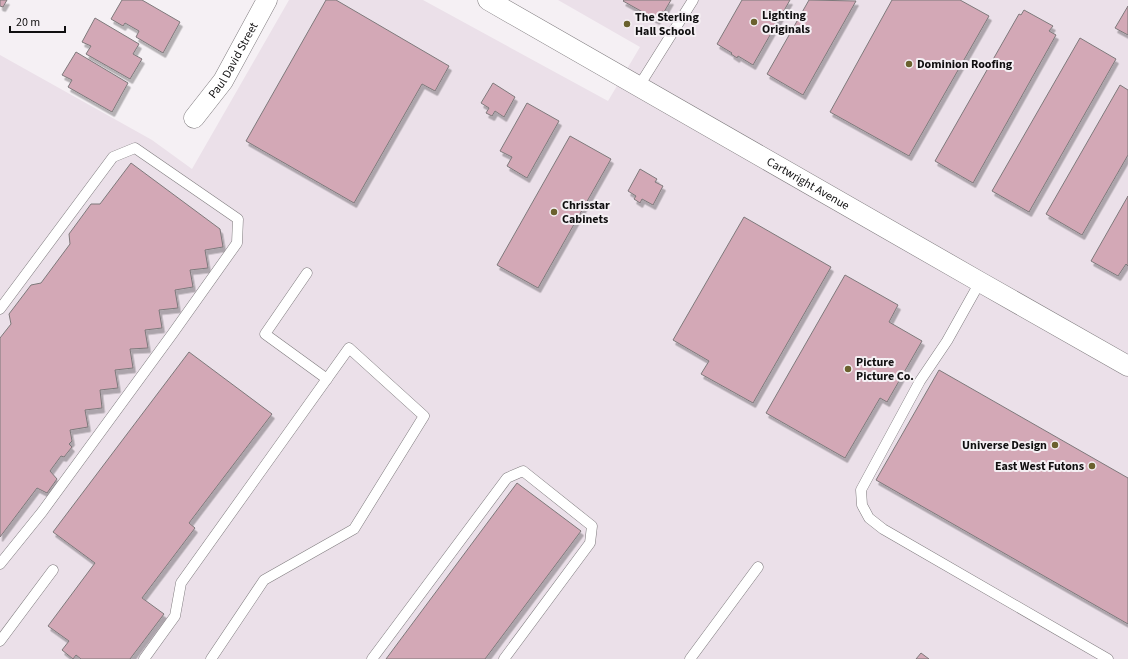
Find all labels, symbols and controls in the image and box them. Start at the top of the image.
place label: Lighting Originals [762,7,810,38]
scale bar [10,8,65,34]
place label: The Sterling Hall School [635,9,699,40]
text: 20 m [16,14,40,31]
marker: Lighting Originals [749,17,759,27]
street label: Paul David Street [205,19,262,102]
marker: The Sterling Hall School [622,19,632,29]
place label: Dominion Roofing [917,56,1013,73]
marker: Dominion Roofing [904,59,914,69]
street label: Cartwright Avenue [763,153,853,214]
place label: Chrisstar Cabinets [562,197,610,228]
marker: Chrisstar Cabinets [549,207,559,217]
place label: Picture Picture Co. [856,354,914,385]
marker: Picture Picture Co. [843,364,853,374]
place label: Universe Design [962,437,1047,454]
marker: Universe Design [1050,440,1060,450]
place label: East West Futons [995,458,1084,475]
marker: East West Futons [1087,461,1097,471]

